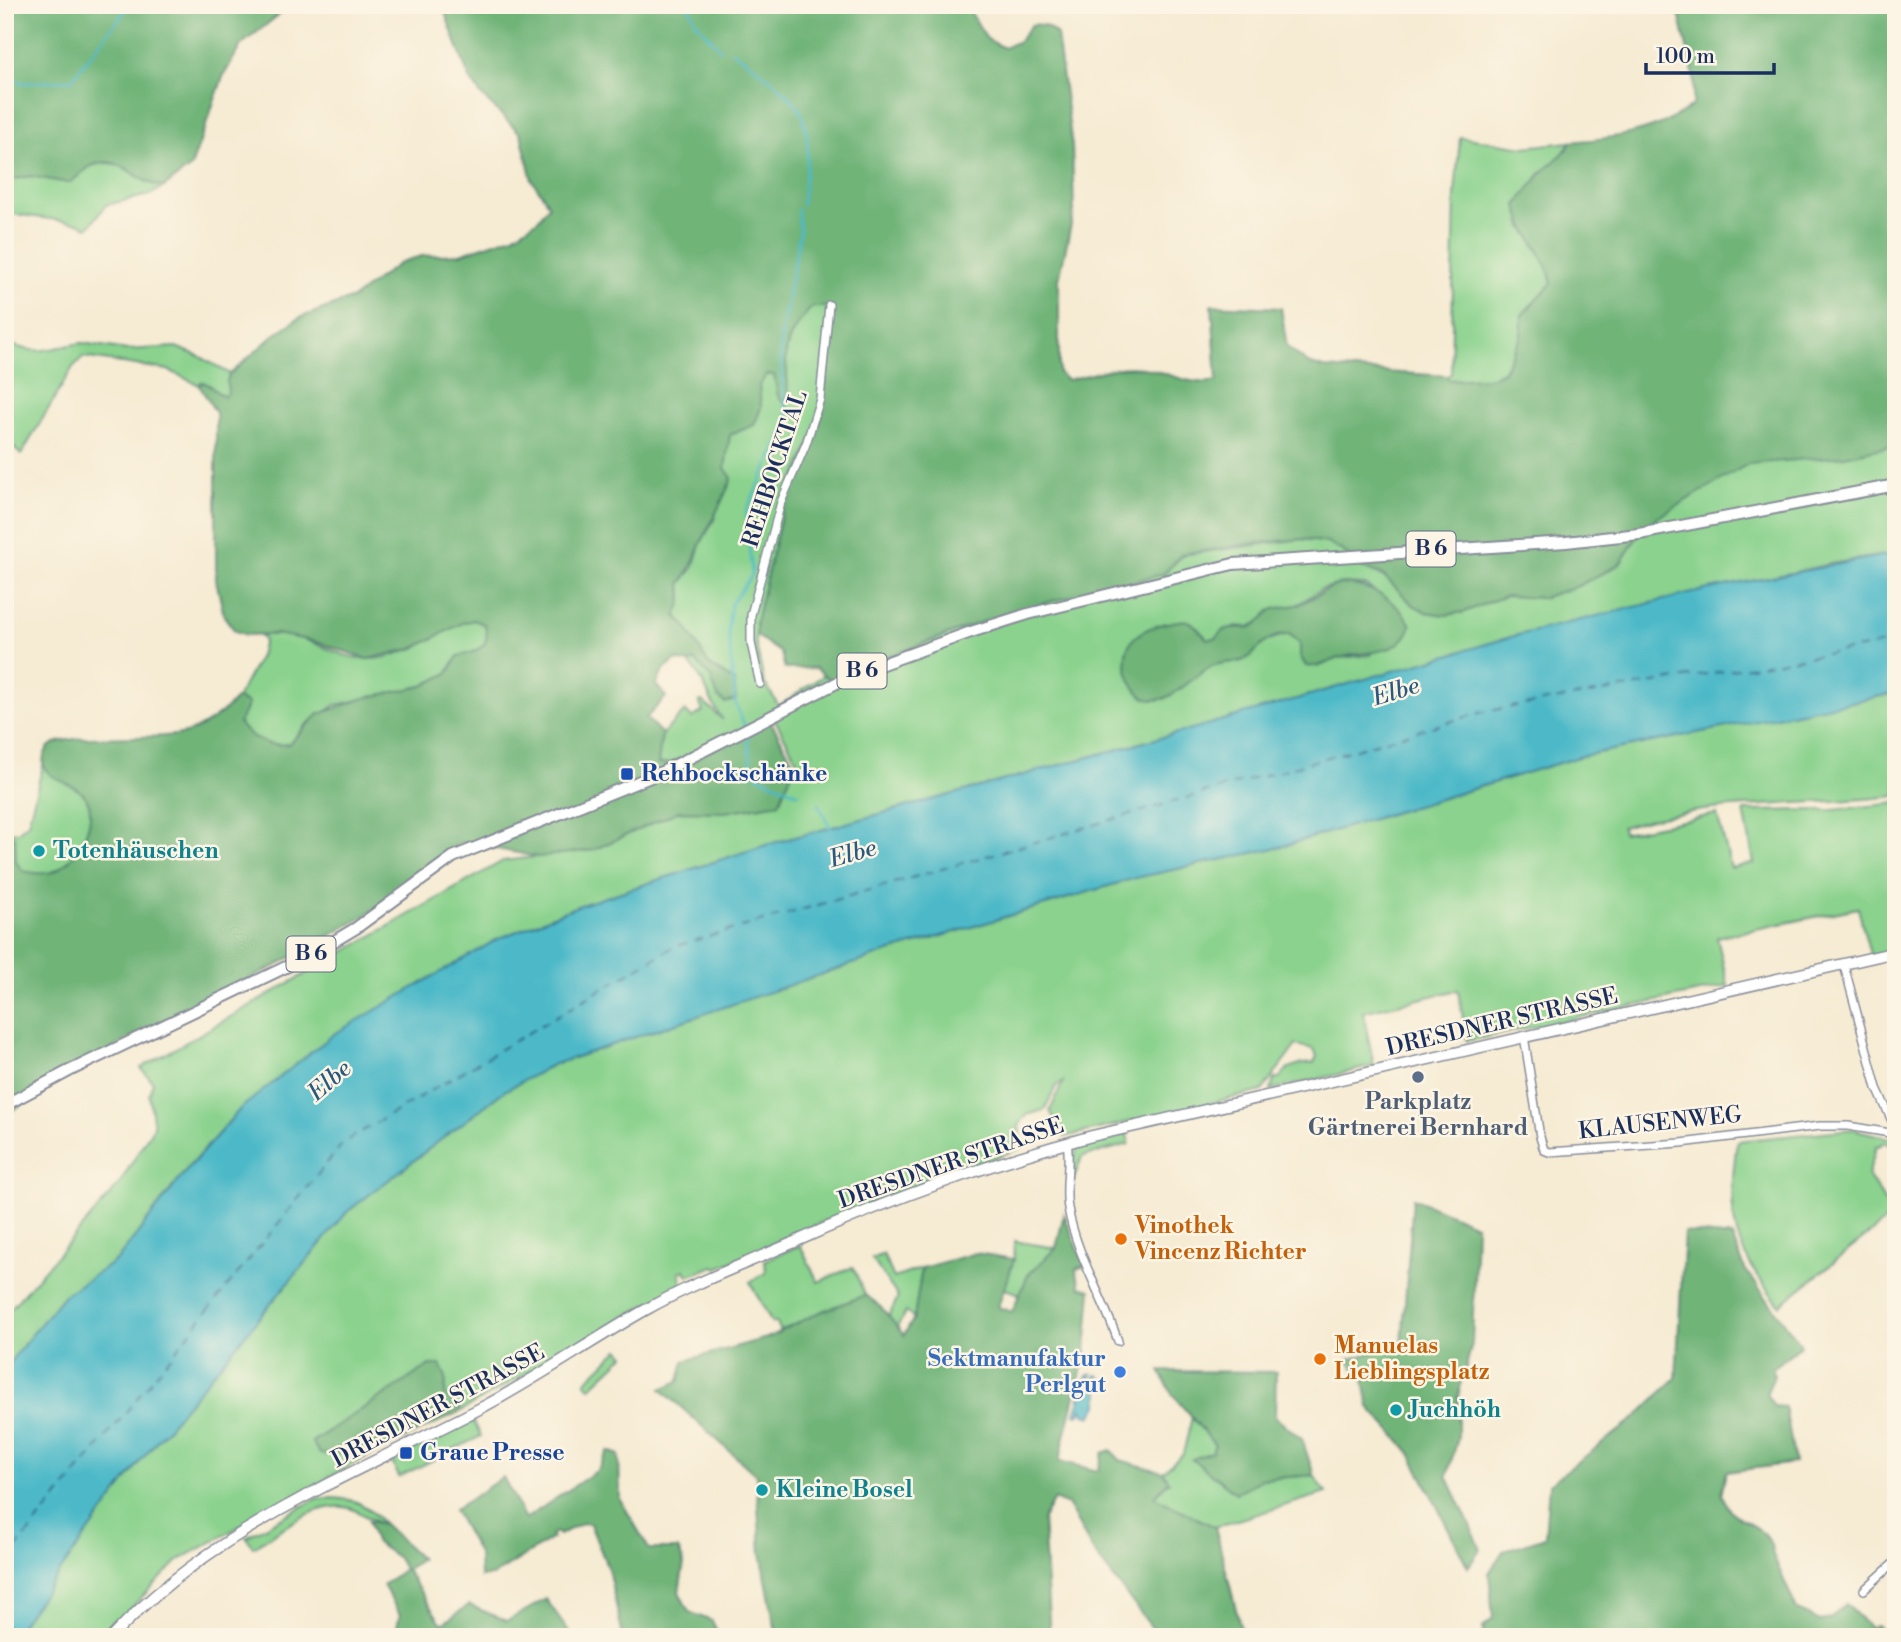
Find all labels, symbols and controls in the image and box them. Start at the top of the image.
scale bar [1646,32,1773,76]
text: 100 m [1656,44,1715,70]
street label: REHBOCKTAL [736,387,814,551]
road number: B 6 [1406,532,1456,566]
road number: B 6 [838,654,886,688]
water label: Elbe [1368,671,1423,714]
place label: Rehbockschänke [641,760,827,788]
marker: Rehbockschänke [619,766,635,782]
water label: Elbe [825,833,880,875]
place label: Totenhäuschen [53,837,219,865]
marker: Totenhäuschen [31,843,47,859]
road number: B 6 [286,936,336,972]
street label: DRESDNER STRASSE [1383,982,1621,1062]
water label: Elbe [302,1054,358,1108]
marker: Parkplatz Gärtnerei Bernhard [1410,1069,1426,1085]
place label: Parkplatz Gärtnerei Bernhard [1308,1088,1529,1142]
street label: KLAUSENWEG [1577,1100,1743,1145]
street label: DRESDNER STRASSE [834,1111,1068,1215]
place label: Vinothek Vincenz Richter [1134,1212,1307,1266]
marker: Vinothek Vincenz Richter [1113,1231,1129,1247]
place label: Manuelas Lieblingsplatz [1334,1332,1489,1386]
street label: DRESDNER STRASSE [327,1338,549,1474]
place label: Sektmanufaktur Perlgut [928,1345,1107,1399]
marker: Manuelas Lieblingsplatz [1312,1351,1328,1367]
marker: Sektmanufaktur Perlgut [1112,1364,1128,1380]
place label: Juchhöh [1407,1396,1501,1424]
marker: Juchhöh [1388,1402,1404,1418]
place label: Graue Presse [420,1439,565,1467]
marker: Graue Presse [398,1445,414,1461]
place label: Kleine Bosel [776,1476,913,1504]
marker: Kleine Bosel [754,1482,770,1498]

